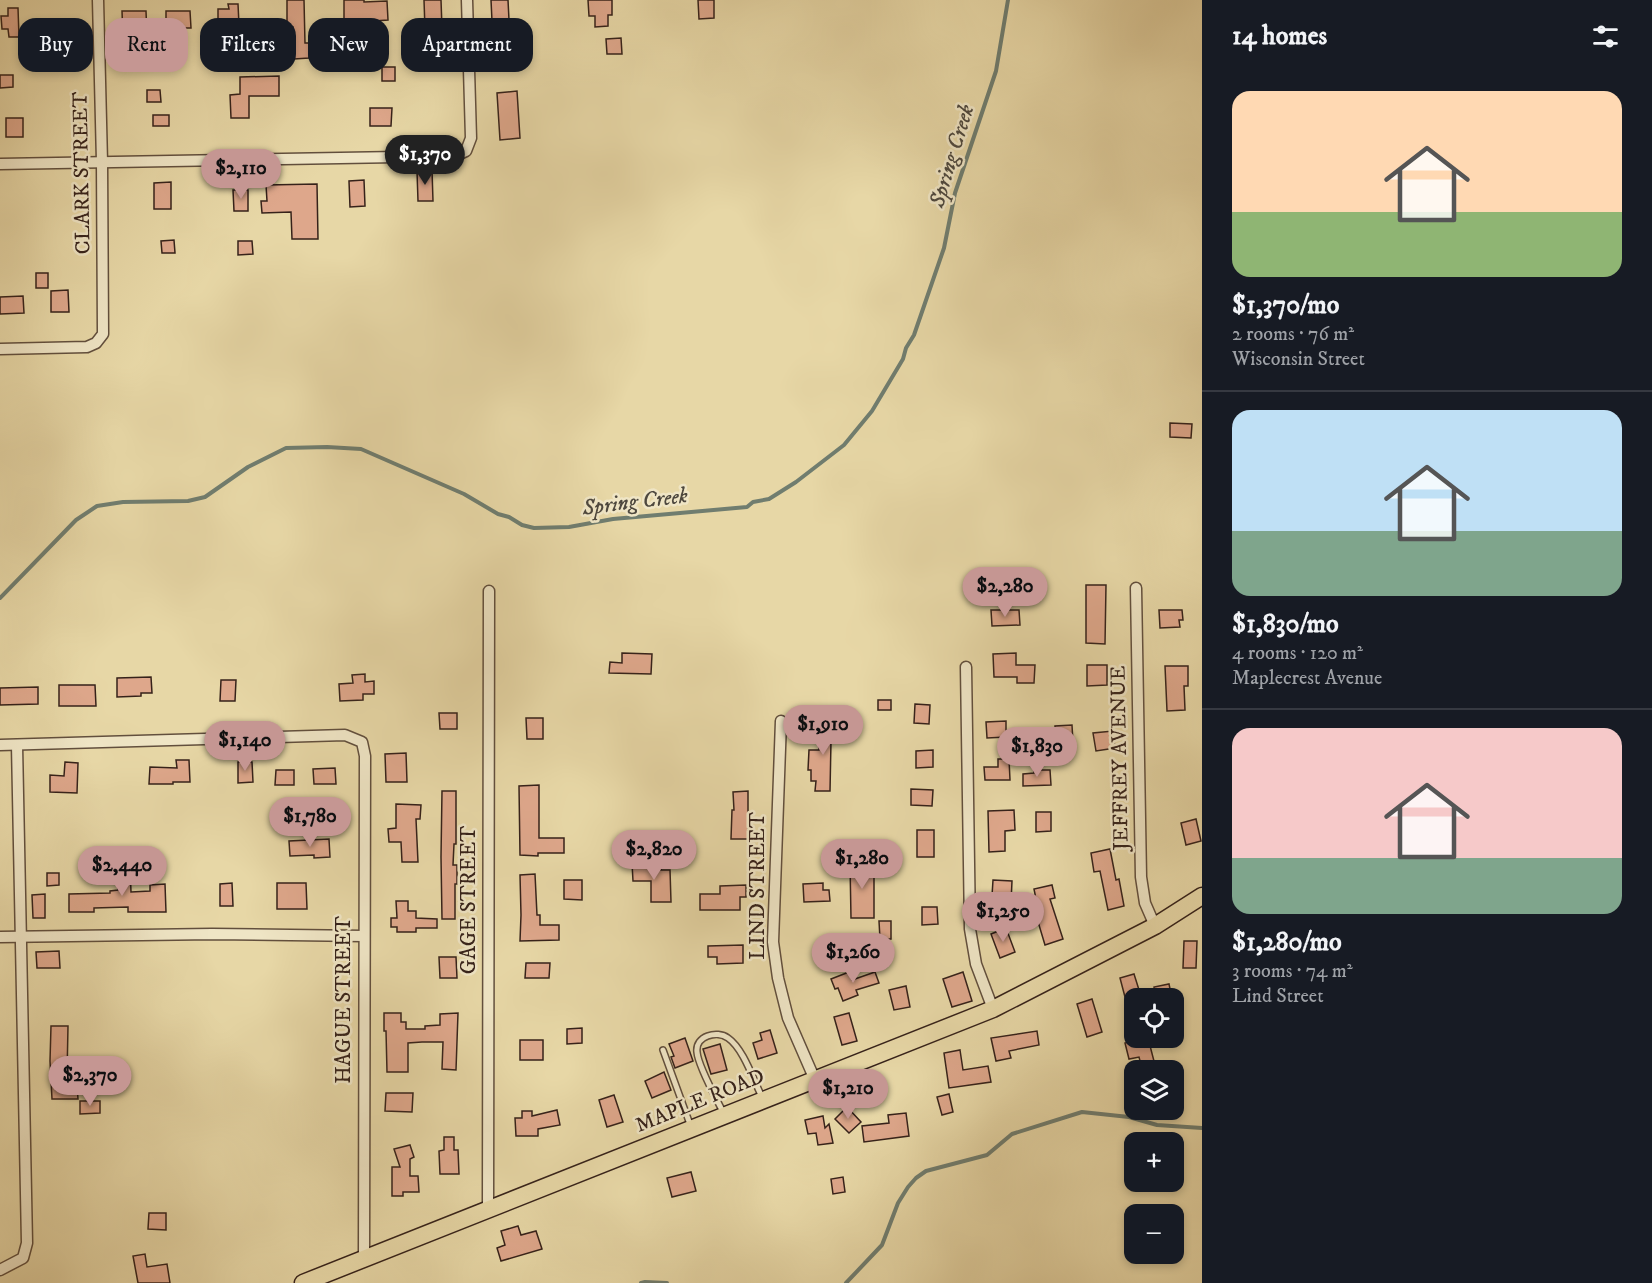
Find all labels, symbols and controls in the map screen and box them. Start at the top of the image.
chip: Buy [18,18,93,72]
chip: Rent [105,18,188,72]
chip: Filters [200,18,296,72]
chip: New [308,18,389,72]
chip: Apartment [401,18,533,72]
text: 14 homes [1232,20,1327,53]
icon: filters [1589,20,1622,53]
street label: CLARK STREET [68,91,96,255]
water label: Spring Creek [923,101,981,212]
icon: home [1373,130,1481,238]
pin: $1,370 [376,135,474,186]
text: $1,370 [399,142,451,167]
pin: $2,110 [192,149,290,200]
text: $2,110 [215,156,267,181]
text: $1,370/mo [1232,289,1339,322]
text: 2 rooms · 76 m² [1232,322,1354,347]
text: Wisconsin Street [1232,347,1365,372]
icon: home [1373,449,1481,557]
water label: Spring Creek [580,482,690,522]
pin: $2,280 [956,567,1054,618]
text: $2,280 [977,574,1033,599]
text: $1,830/mo [1232,608,1339,641]
text: 4 rooms · 120 m² [1232,641,1363,666]
street label: JEFFREY AVENUE [1105,665,1135,853]
text: Maplecrest Avenue [1232,666,1382,691]
pin: $1,910 [774,705,872,756]
text: $1,910 [797,712,849,737]
pin: $1,140 [196,721,294,772]
pin: $1,830 [988,727,1086,778]
text: $1,140 [218,728,272,753]
text: $1,830 [1011,734,1063,759]
icon: home [1373,767,1481,875]
pin: $1,780 [261,797,359,848]
text: $1,780 [283,804,337,829]
street label: LIND STREET [745,812,771,960]
street label: GAGE STREET [456,826,482,974]
pin: $2,820 [605,830,703,881]
text: $2,820 [626,837,682,862]
pin: $1,280 [813,839,911,890]
pin: $2,440 [73,846,171,897]
text: $1,280 [835,846,889,871]
text: $2,440 [92,853,152,878]
pin: $1,250 [954,892,1052,943]
text: $1,250 [976,899,1030,924]
street label: HAGUE STREET [331,916,357,1084]
text: $1,280/mo [1232,926,1342,959]
pin: $1,260 [804,933,902,984]
text: $1,260 [826,940,880,965]
text: 3 rooms · 74 m² [1232,959,1353,984]
text: Lind Street [1232,984,1324,1009]
map controls [1124,988,1184,1264]
button: locate [1124,988,1184,1048]
pin: $2,370 [41,1056,139,1107]
button: layers [1124,1060,1184,1120]
text: $2,370 [62,1063,118,1088]
street label: MAPLE ROAD [632,1063,768,1139]
pin: $1,210 [799,1069,897,1120]
text: $1,210 [822,1076,874,1101]
button: + [1124,1132,1184,1192]
button: − [1124,1204,1184,1264]

